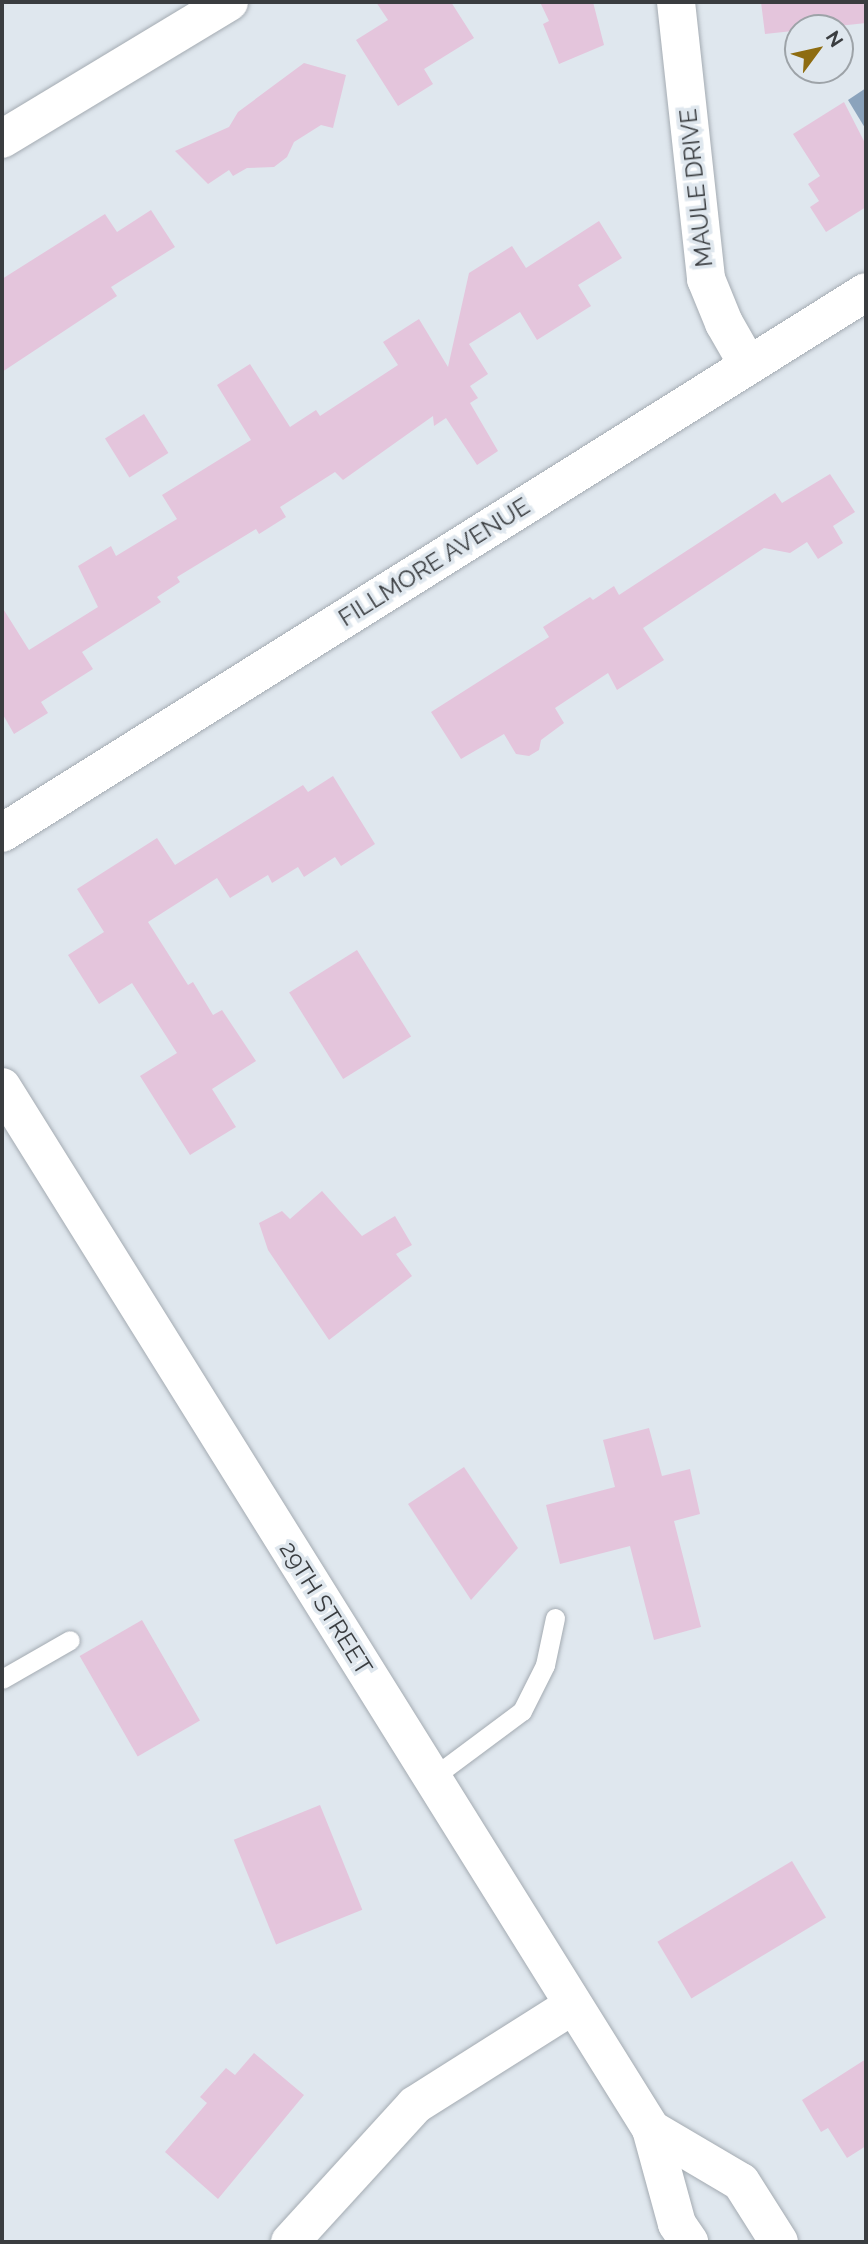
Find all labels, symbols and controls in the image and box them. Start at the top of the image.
north arrow [784,14,854,84]
text: N [822,27,848,51]
street label: MAULE DRIVE [673,107,719,269]
street label: FILLMORE AVENUE [333,491,535,633]
street label: 29TH STREET [274,1536,378,1680]

